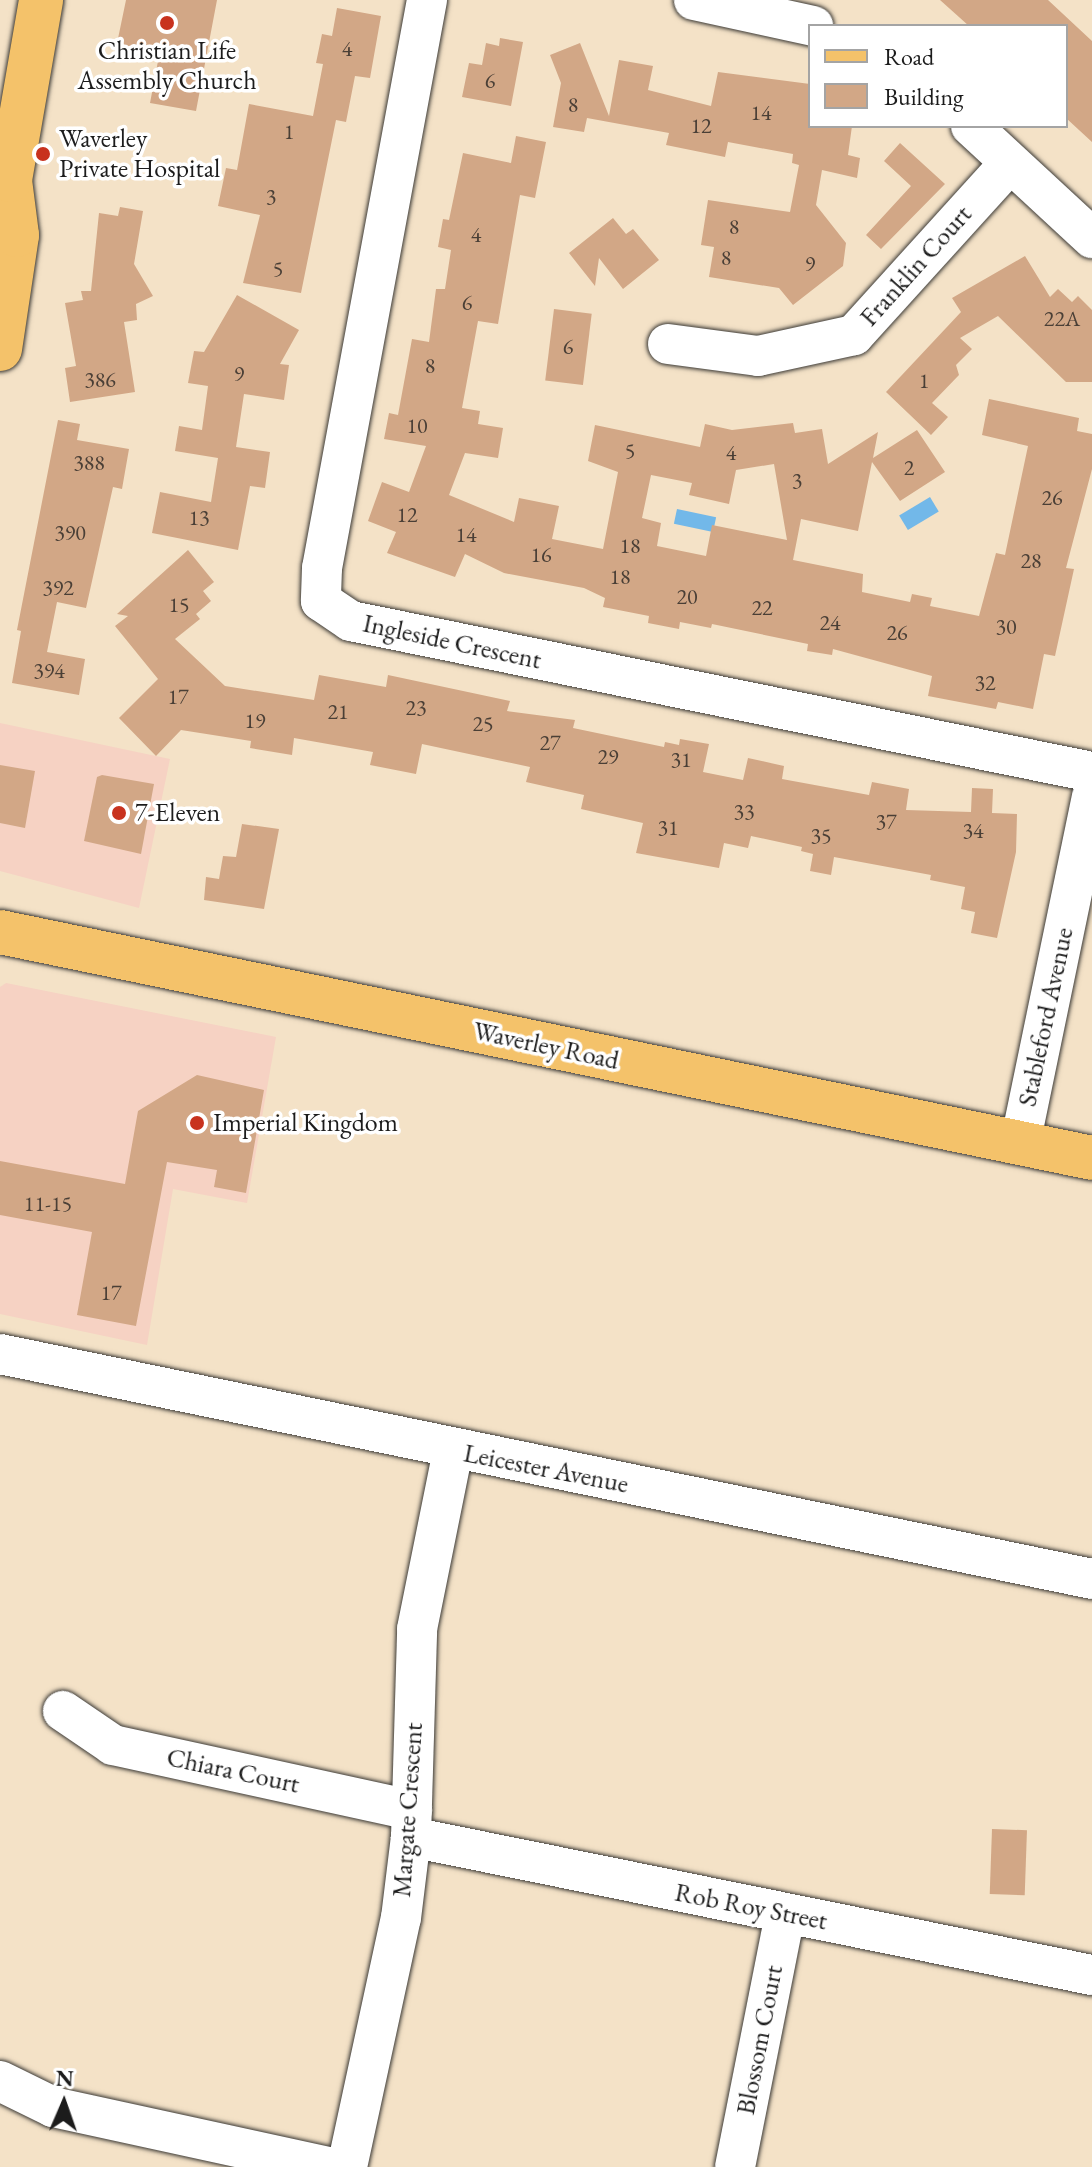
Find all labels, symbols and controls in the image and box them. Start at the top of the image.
marker: Christian Life Assembly Church [158,14,176,32]
legend [808,24,1068,128]
place label: Christian Life Assembly Church [77,35,257,96]
house number: 4 [342,36,352,62]
text: Road [884,41,934,72]
house number: 6 [485,68,495,94]
text: Building [884,81,964,112]
house number: 8 [568,92,578,118]
house number: 14 [750,100,772,126]
house number: 12 [690,113,712,139]
house number: 1 [284,119,294,145]
place label: Waverley Private Hospital [59,123,220,184]
marker: Waverley Private Hospital [34,145,52,163]
house number: 3 [266,184,276,210]
street label: Franklin Court [854,199,978,333]
house number: 8 [729,214,739,240]
house number: 4 [471,222,481,248]
house number: 8 [721,245,731,271]
house number: 9 [805,251,815,277]
house number: 5 [273,256,283,282]
house number: 6 [462,290,472,316]
house number: 22A [1044,306,1080,332]
house number: 6 [563,334,573,360]
house number: 8 [425,353,435,379]
house number: 9 [234,361,244,387]
house number: 386 [84,367,116,393]
house number: 1 [919,368,929,394]
house number: 10 [406,413,428,439]
house number: 5 [625,438,635,464]
house number: 4 [726,440,736,466]
house number: 388 [73,450,105,476]
house number: 2 [904,455,914,481]
house number: 3 [792,468,802,494]
house number: 26 [1041,485,1063,511]
house number: 12 [396,502,418,528]
house number: 13 [188,505,210,531]
house number: 390 [54,520,86,546]
house number: 14 [455,522,477,548]
house number: 18 [619,533,641,559]
house number: 16 [530,542,552,568]
house number: 28 [1020,548,1042,574]
house number: 18 [609,564,631,590]
house number: 392 [42,575,74,601]
house number: 20 [676,584,698,610]
house number: 15 [168,592,190,618]
house number: 22 [751,595,773,621]
street label: Ingleside Crescent [360,608,544,676]
house number: 24 [819,610,841,636]
house number: 30 [995,614,1017,640]
house number: 26 [886,620,908,646]
house number: 394 [33,658,65,684]
house number: 32 [974,670,996,696]
house number: 17 [167,684,189,710]
house number: 23 [405,695,427,721]
house number: 21 [327,699,349,725]
house number: 19 [244,708,266,734]
house number: 25 [472,711,494,737]
house number: 27 [539,730,561,756]
house number: 29 [597,744,619,770]
house number: 31 [670,747,692,773]
place label: 7-Eleven [135,797,220,829]
house number: 33 [733,799,755,825]
marker: 7-Eleven [110,804,128,822]
house number: 37 [875,809,897,835]
house number: 31 [657,815,679,841]
house number: 34 [962,818,984,844]
house number: 35 [810,823,832,849]
street label: Stableford Avenue [1012,925,1080,1109]
street label: Waverley Road [470,1015,622,1077]
place label: Imperial Kingdom [213,1107,398,1139]
marker: Imperial Kingdom [188,1114,206,1132]
house number: 11-15 [24,1191,72,1217]
house number: 17 [100,1280,122,1306]
street label: Leicester Avenue [461,1438,631,1500]
street label: Margate Crescent [386,1722,430,1898]
street label: Chiara Court [164,1742,302,1800]
street label: Rob Roy Street [672,1877,830,1937]
street label: Blossom Court [730,1963,790,2117]
north arrow [24,2063,104,2143]
text: N [55,2064,74,2093]

